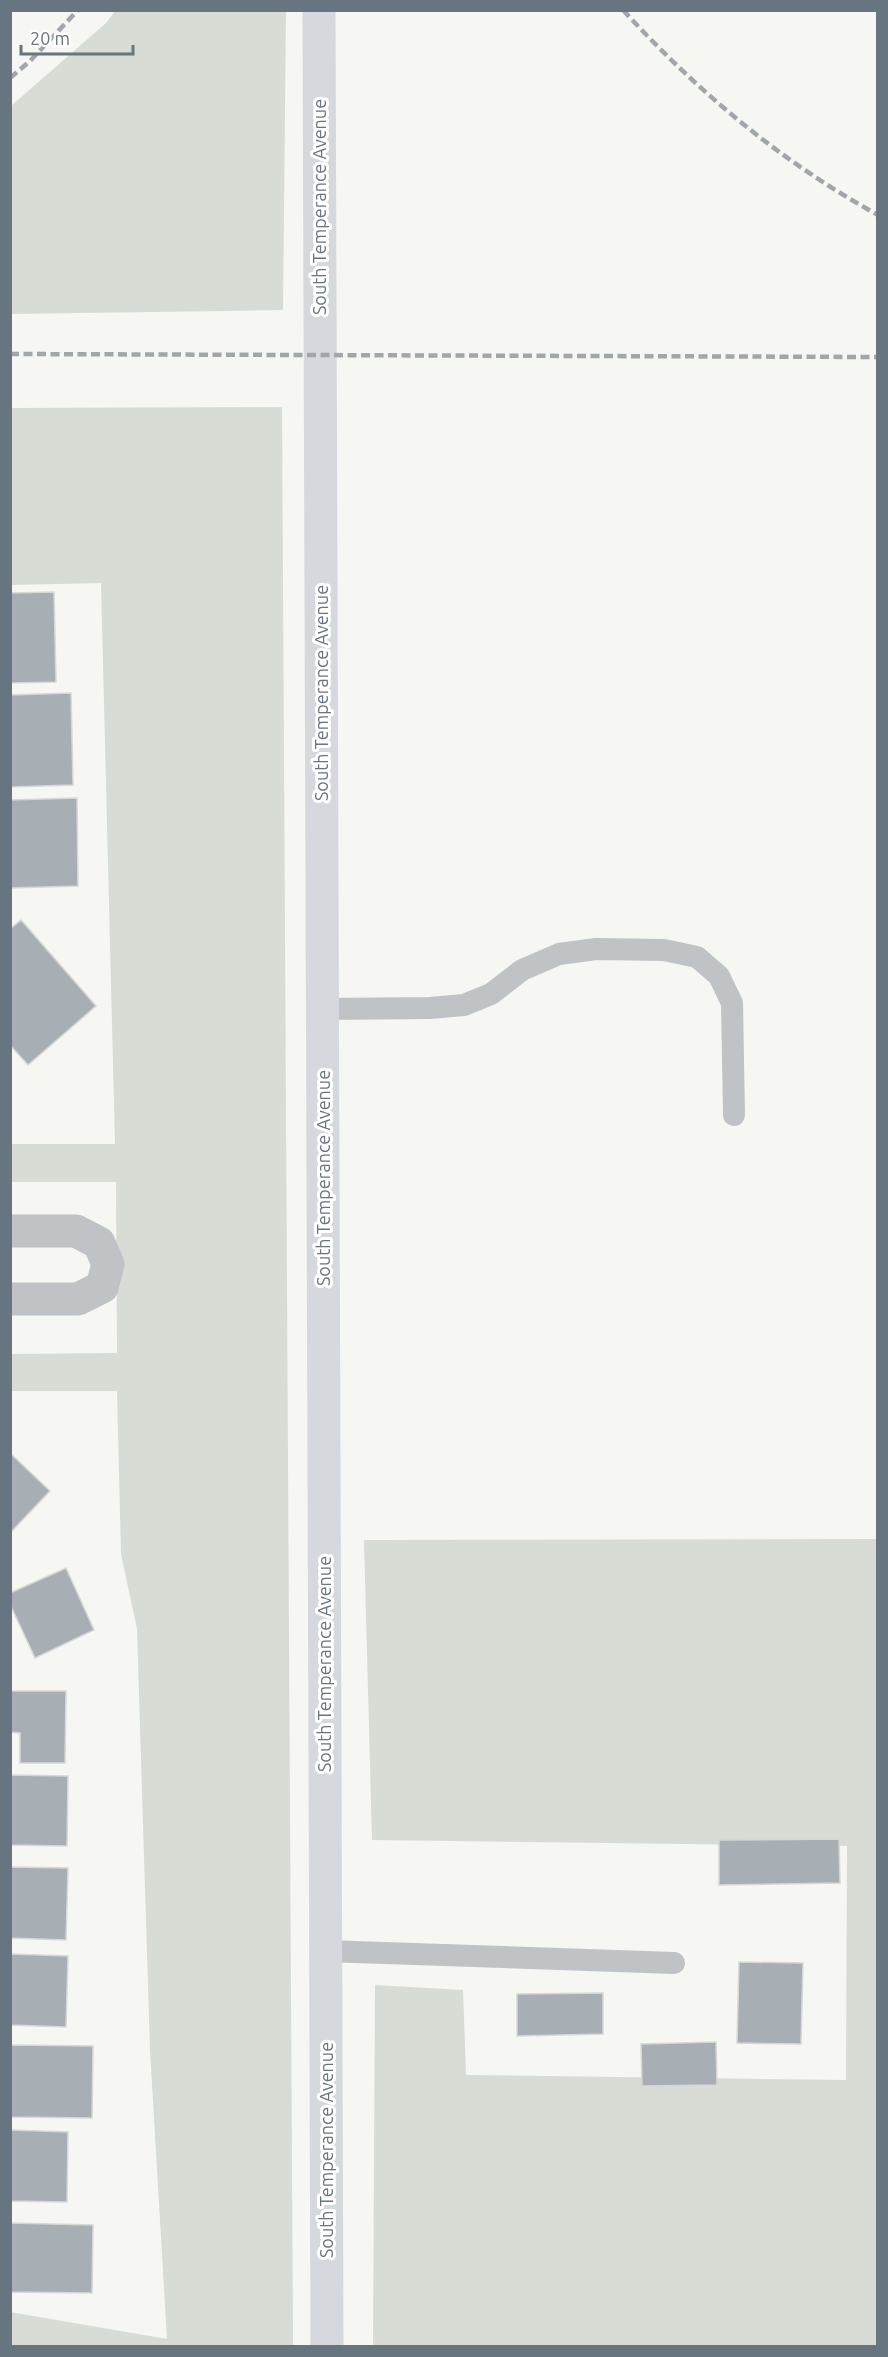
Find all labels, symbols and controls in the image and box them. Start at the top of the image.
scale bar [21,18,134,56]
text: 20 m [30,28,70,48]
street label: South Temperance Avenue [309,99,329,315]
street label: South Temperance Avenue [311,585,331,801]
street label: South Temperance Avenue [313,1070,333,1286]
street label: South Temperance Avenue [314,1556,334,1772]
street label: South Temperance Avenue [316,2042,336,2258]

